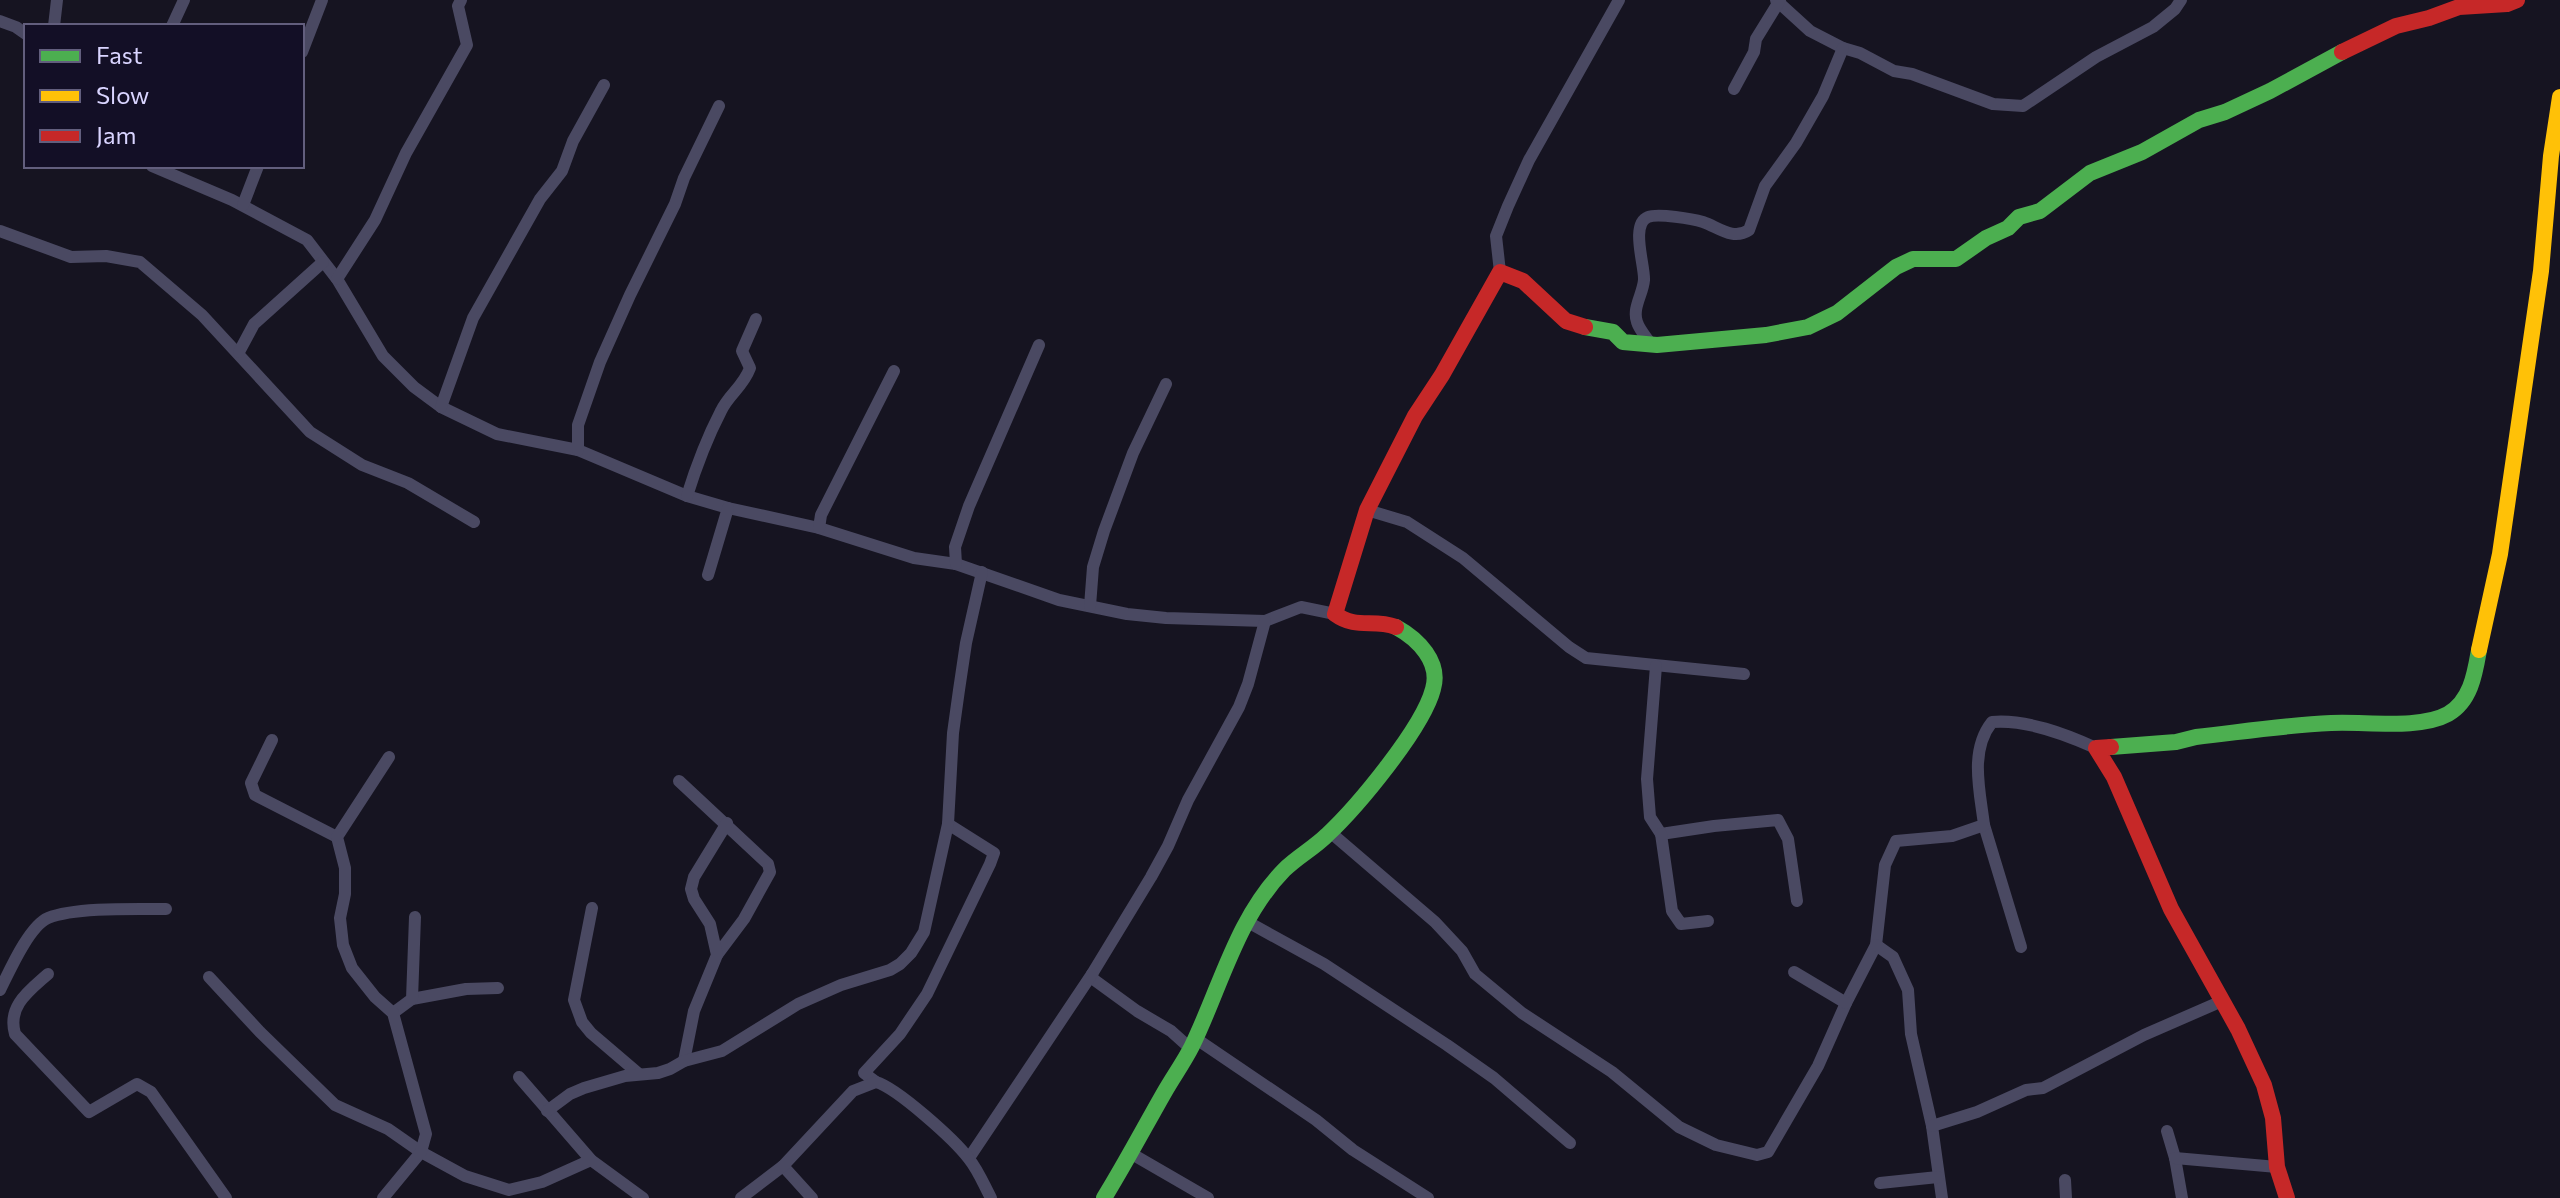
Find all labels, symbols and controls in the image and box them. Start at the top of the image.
legend [24,24,304,168]
text: Fast [96,40,143,69]
text: Slow [96,80,149,109]
text: Jam [96,120,136,149]

